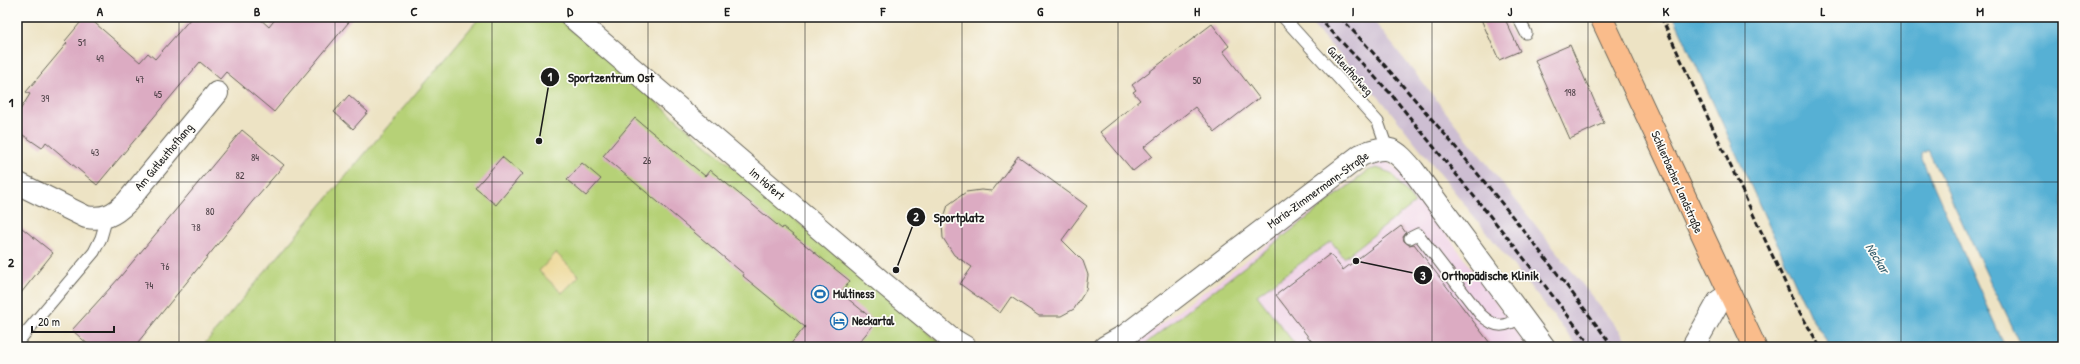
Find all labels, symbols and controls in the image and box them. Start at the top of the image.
text: A [97,2,104,20]
text: B [254,2,261,20]
text: C [410,2,418,20]
text: D [567,2,574,20]
text: E [724,2,730,20]
text: F [880,2,887,20]
text: G [1037,2,1044,20]
text: H [1194,2,1200,20]
text: I [1351,2,1355,20]
text: J [1508,2,1513,20]
text: K [1663,2,1670,20]
text: L [1821,2,1826,20]
text: M [1976,2,1984,20]
house number: 51 [78,36,86,49]
street label: Gutleuthofweg [1323,42,1377,99]
house number: 49 [96,52,104,65]
callout: Sportzentrum Ost [540,64,662,89]
text: 1 [548,68,553,85]
text: Sportzentrum Ost [568,68,655,87]
house number: 47 [136,73,144,86]
house number: 50 [1193,74,1202,87]
house number: 198 [1564,86,1576,99]
house number: 45 [154,88,163,101]
house number: 39 [41,92,49,105]
text: 1 [9,93,14,111]
street label: Am Gutleuthofhang [130,119,197,194]
street label: Schlierbacher Landstraße [1647,128,1708,236]
house number: 43 [91,146,100,159]
street label: Maria-Zimmermann-Straße [1263,147,1372,232]
house number: 84 [251,151,259,164]
house number: 26 [643,154,651,167]
street label: Im Hofert [746,163,789,204]
house number: 82 [235,169,245,182]
callout: Sportplatz [906,204,992,229]
house number: 80 [206,205,215,218]
text: 2 [913,208,919,225]
text: Sportplatz [934,208,985,227]
house number: 78 [191,221,201,234]
water label: Neckar [1862,239,1895,278]
text: 2 [8,253,15,271]
house number: 76 [161,260,169,273]
callout: Orthopädische Klinik [1413,263,1546,288]
text: Orthopädische Klinik [1441,266,1539,285]
text: 3 [1420,267,1426,284]
house number: 74 [145,279,154,292]
sports icon: Multiness [810,284,830,304]
place label: Multiness [833,285,875,302]
scale bar [32,308,114,334]
hotel icon: Neckartal [829,311,849,331]
place label: Neckartal [852,312,895,329]
text: 20 m [38,313,60,330]

